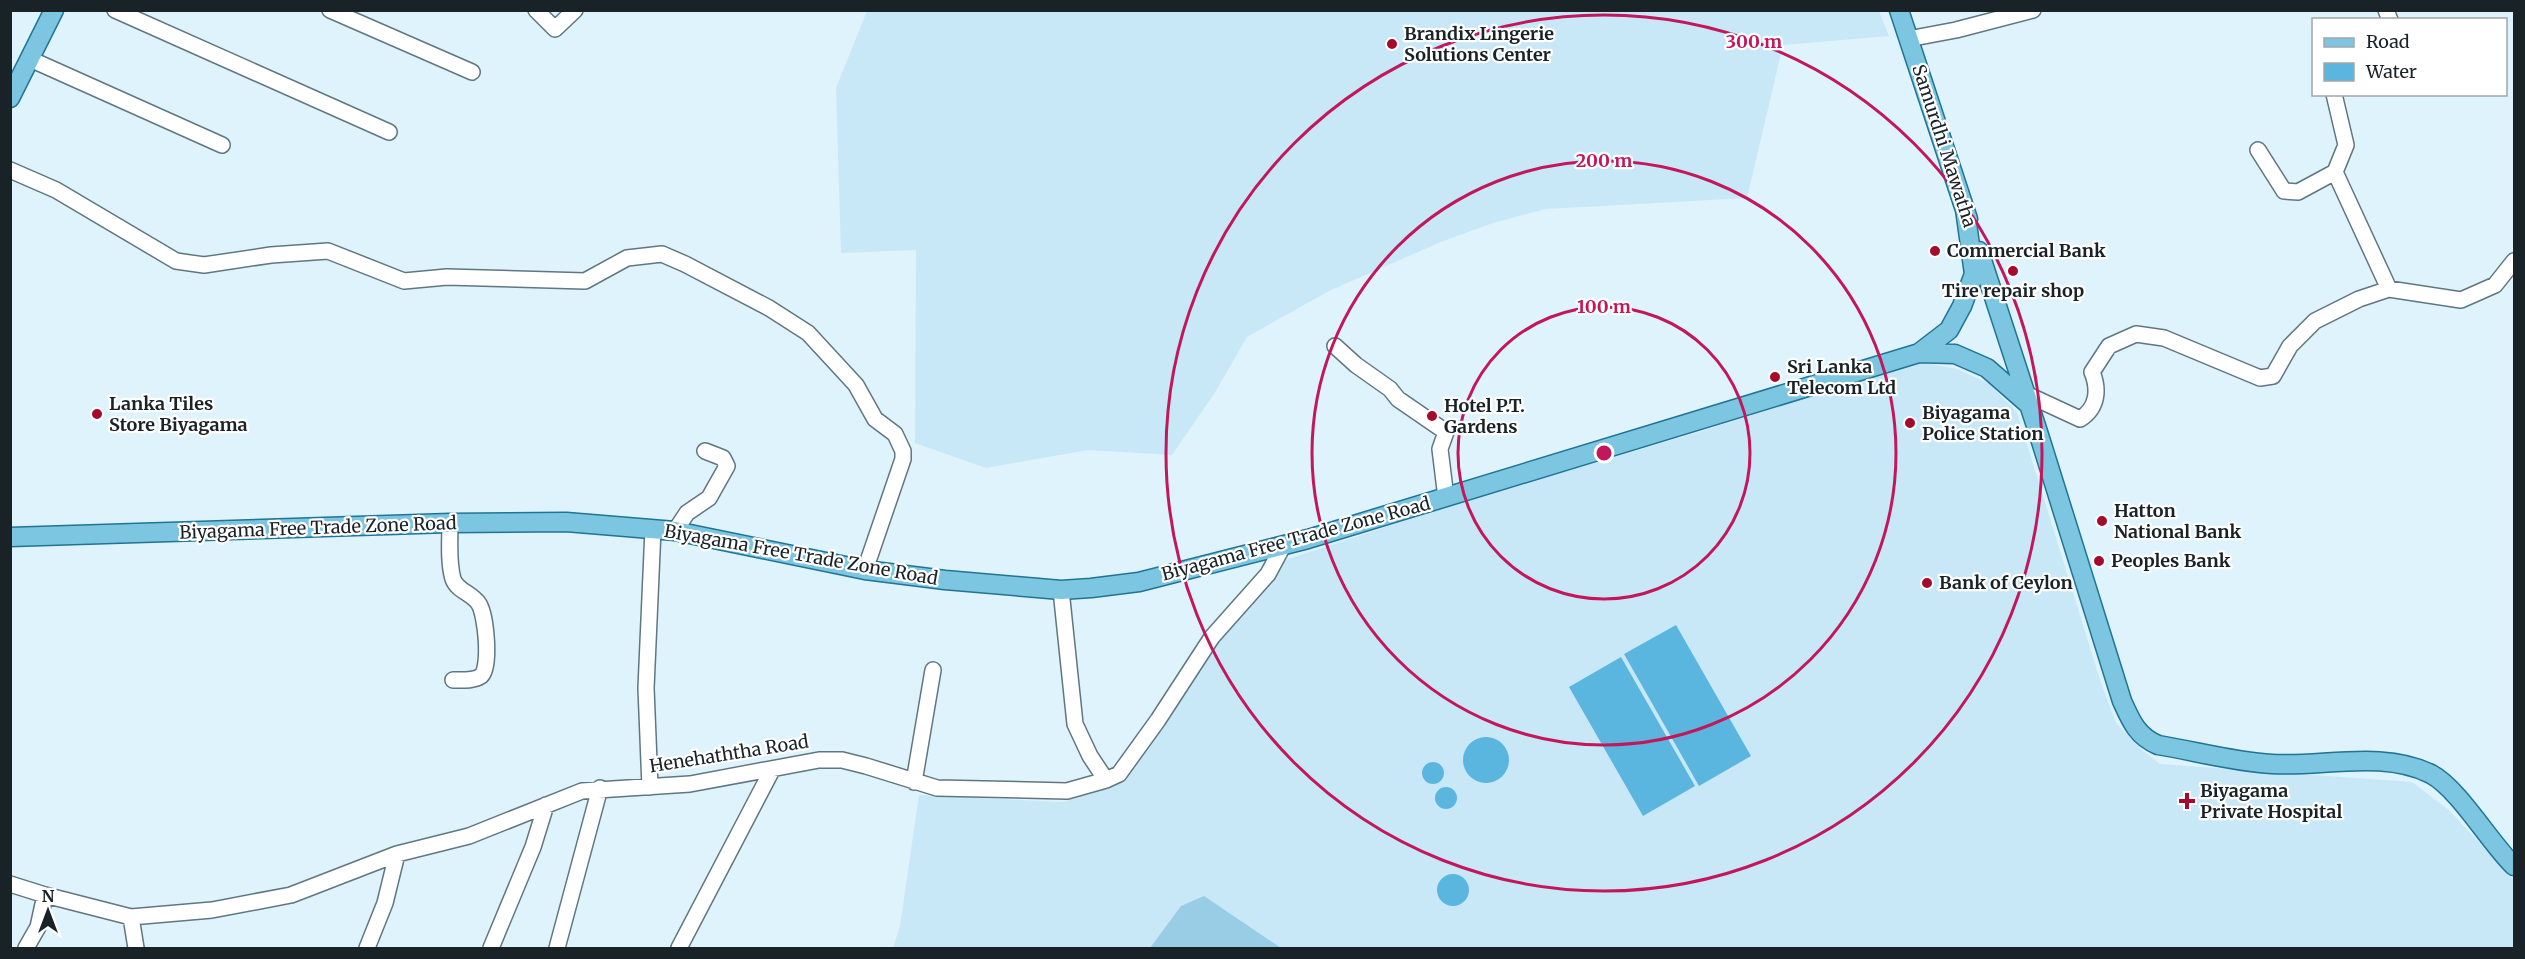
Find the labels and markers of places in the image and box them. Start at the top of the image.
place label: Brandix Lingerie Solutions Center [1404,22,1554,66]
marker: Brandix Lingerie Solutions Center [1385,37,1399,51]
place label: Commercial Bank [1947,239,2106,262]
marker: Commercial Bank [1928,244,1942,258]
marker: Tire repair shop [2006,264,2020,278]
place label: Tire repair shop [1942,279,2084,302]
place label: Sri Lanka Telecom Ltd [1787,355,1896,399]
marker: Sri Lanka Telecom Ltd [1768,370,1782,384]
place label: Lanka Tiles Store Biyagama [109,392,248,436]
place label: Hotel P.T. Gardens [1444,394,1525,438]
place label: Biyagama Police Station [1922,401,2044,445]
marker: Lanka Tiles Store Biyagama [90,407,104,421]
marker: Hotel P.T. Gardens [1425,409,1439,423]
marker: Biyagama Police Station [1903,416,1917,430]
centre of rings [1594,443,1614,463]
place label: Hatton National Bank [2114,499,2242,543]
marker: Hatton National Bank [2095,514,2109,528]
place label: Peoples Bank [2111,549,2231,572]
marker: Peoples Bank [2092,554,2106,568]
place label: Bank of Ceylon [1939,571,2073,594]
marker: Bank of Ceylon [1920,576,1934,590]
place label: Biyagama Private Hospital [2200,779,2342,823]
marker: Biyagama Private Hospital [2178,792,2196,810]

